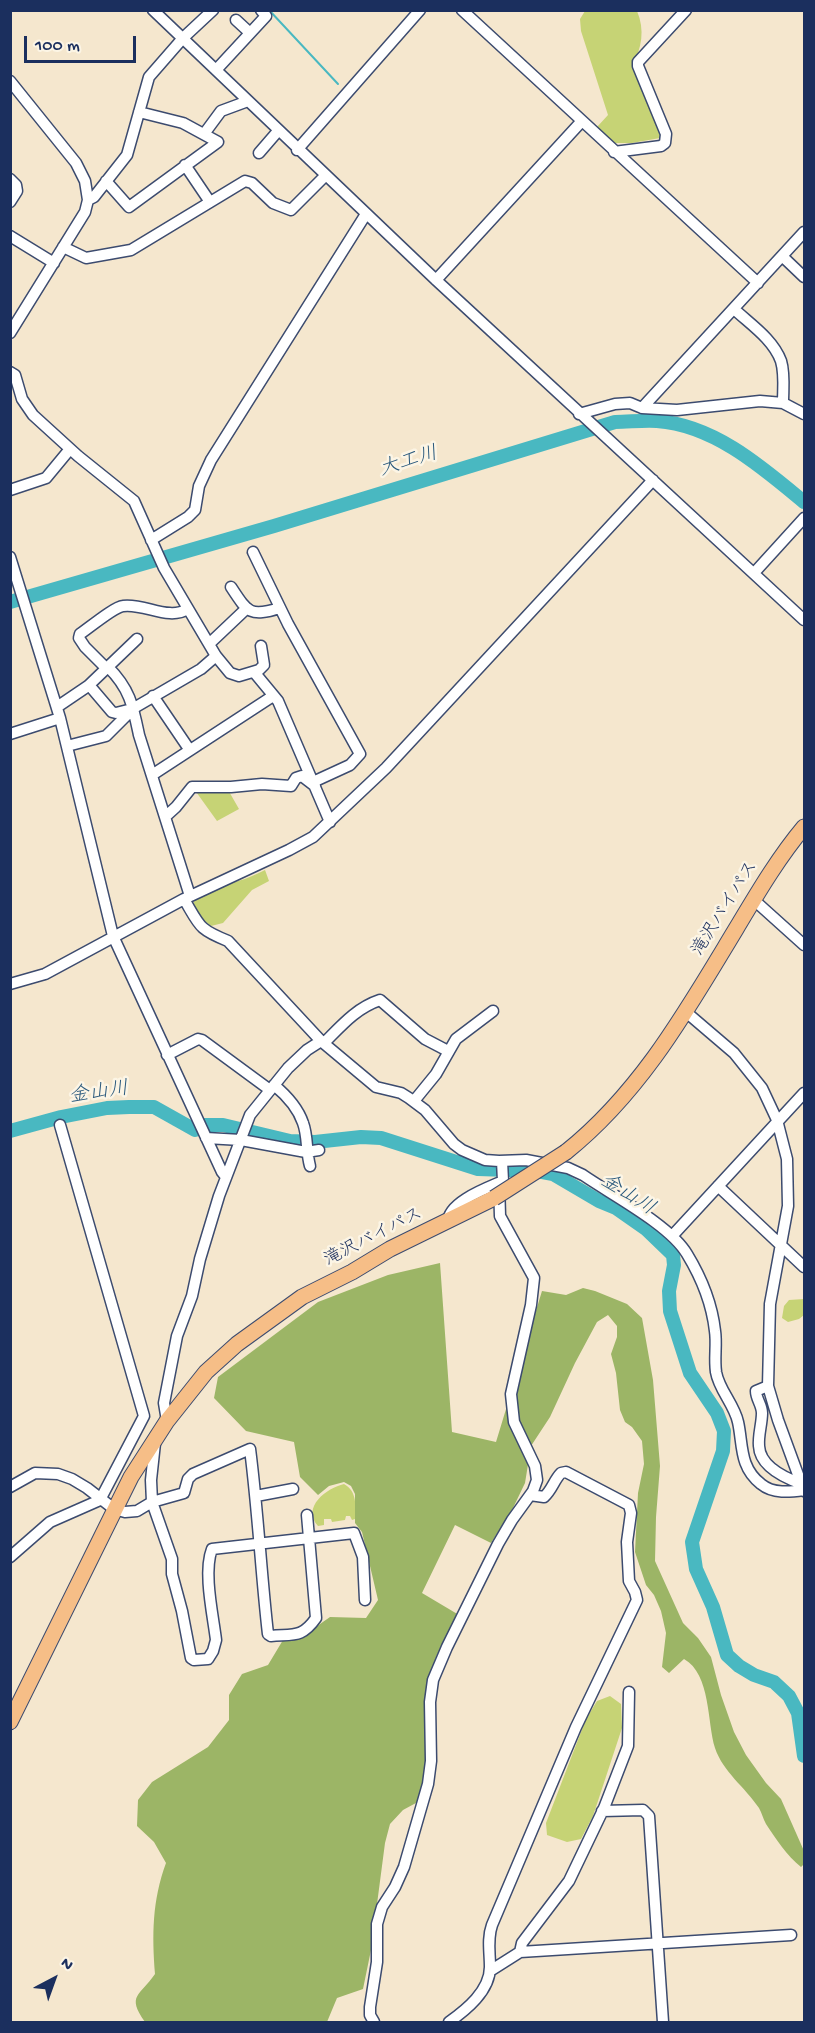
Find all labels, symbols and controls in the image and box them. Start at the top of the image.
scale bar [27,24,140,62]
text: 100 m [35,36,80,57]
water label: 大工川 [377,443,441,483]
street label: 滝沢バイパス [688,857,764,961]
water label: 金山川 [68,1078,130,1110]
water label: 金山川 [595,1170,659,1222]
street label: 滝沢バイパス [321,1204,427,1272]
north arrow [24,1949,84,2009]
text: N [56,1954,76,1976]

